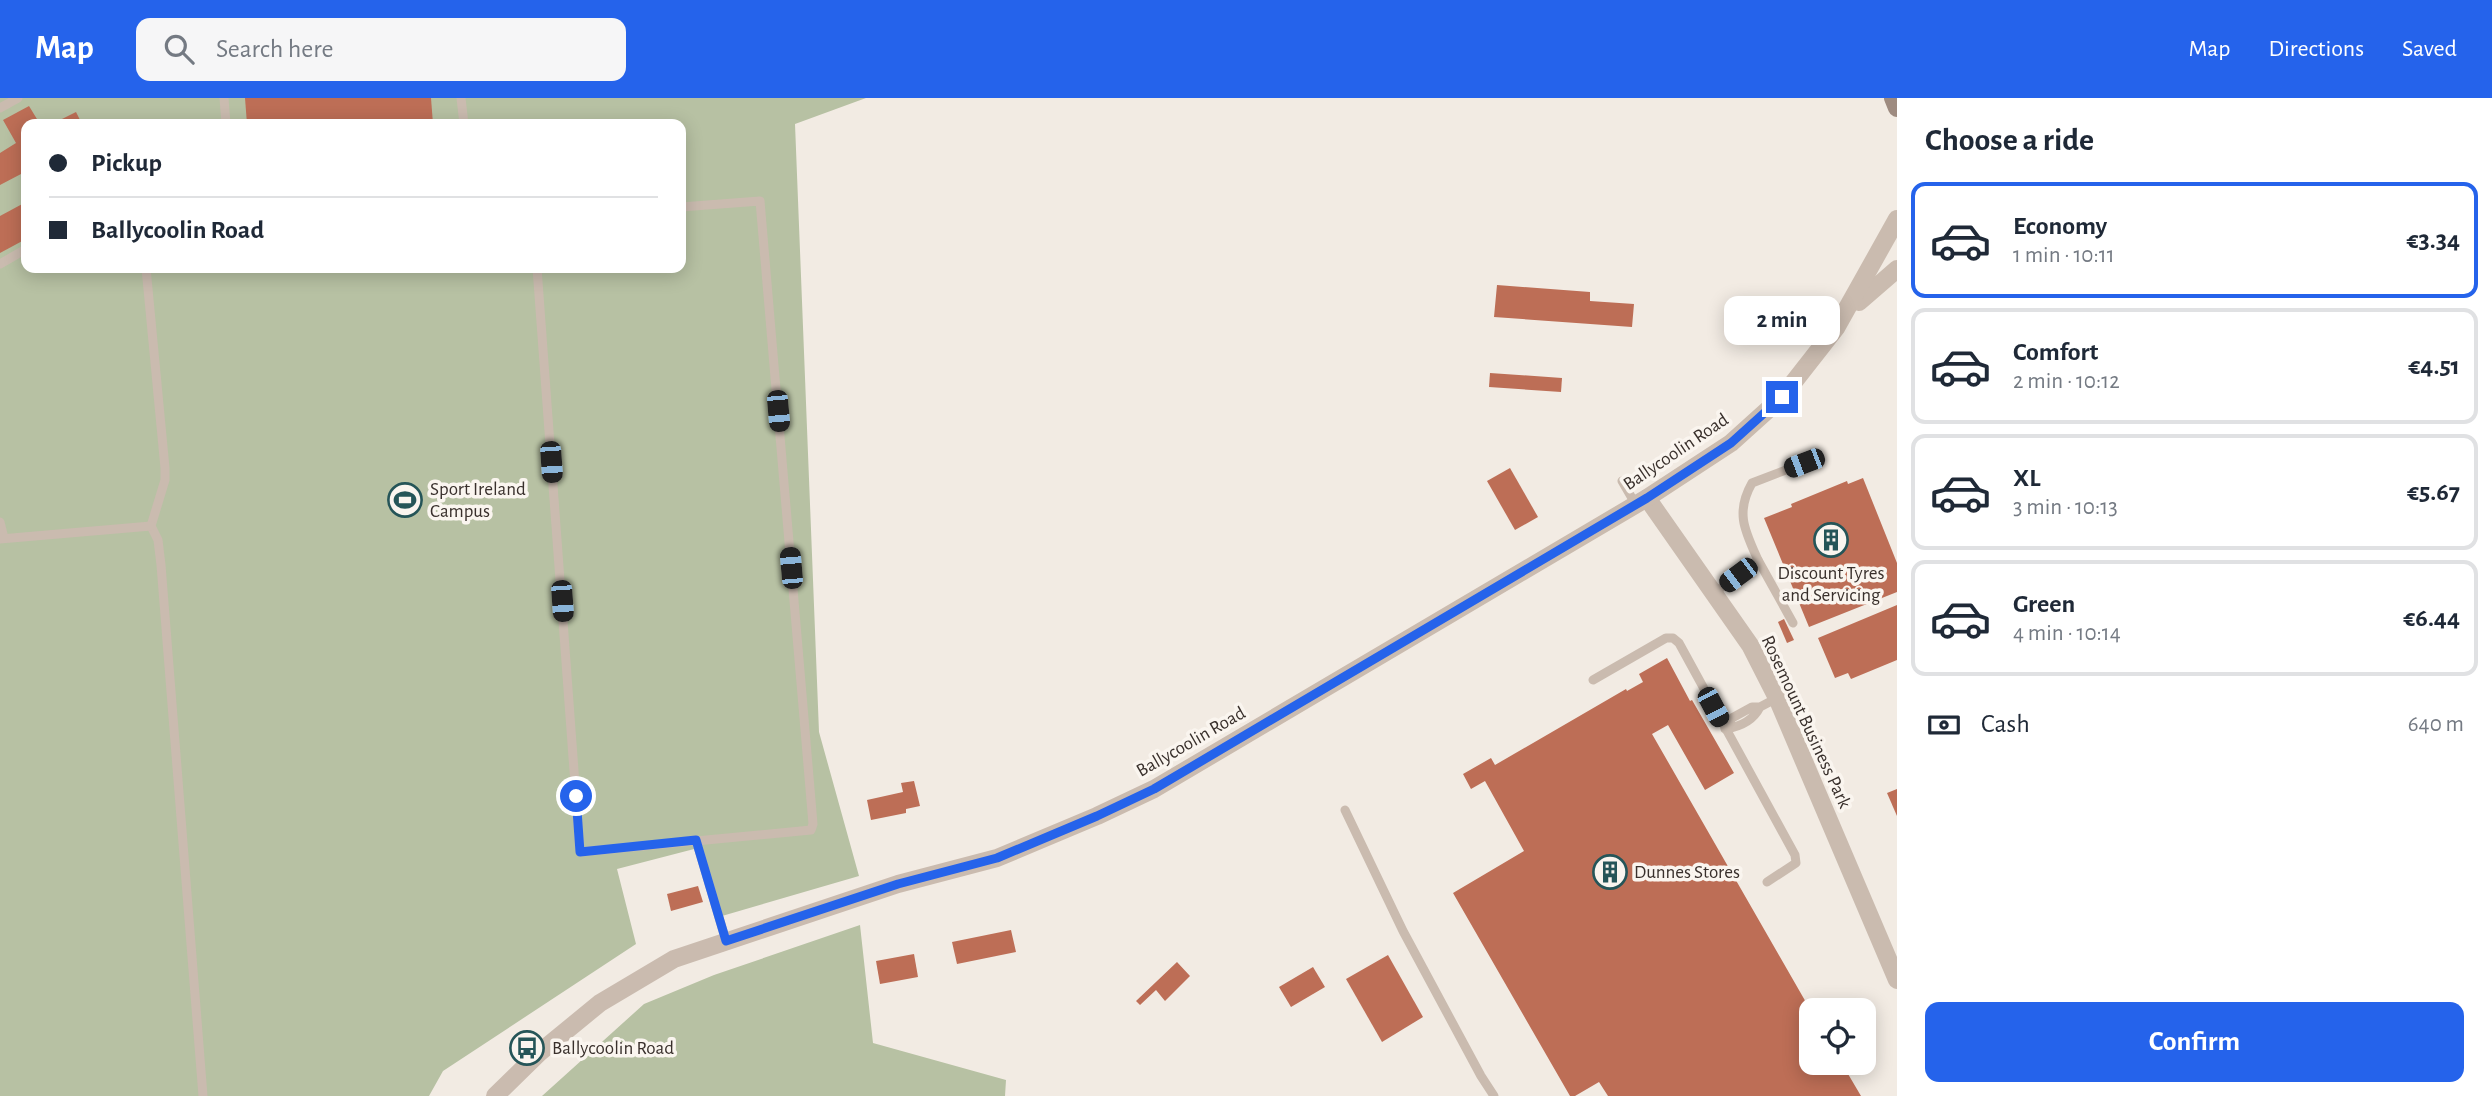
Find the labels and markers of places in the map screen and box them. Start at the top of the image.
place label: Sport Ireland Campus [430,480,526,521]
sports icon: Sport Ireland Campus [386,481,424,519]
building icon: Discount Tyres and Servicing [1812,521,1850,559]
place label: Discount Tyres and Servicing [1777,564,1885,605]
building icon: Dunnes Stores [1591,853,1629,891]
place label: Dunnes Stores [1634,863,1740,882]
bus stop icon: Ballycoolin Road [508,1029,546,1067]
place label: Ballycoolin Road [552,1039,674,1058]

